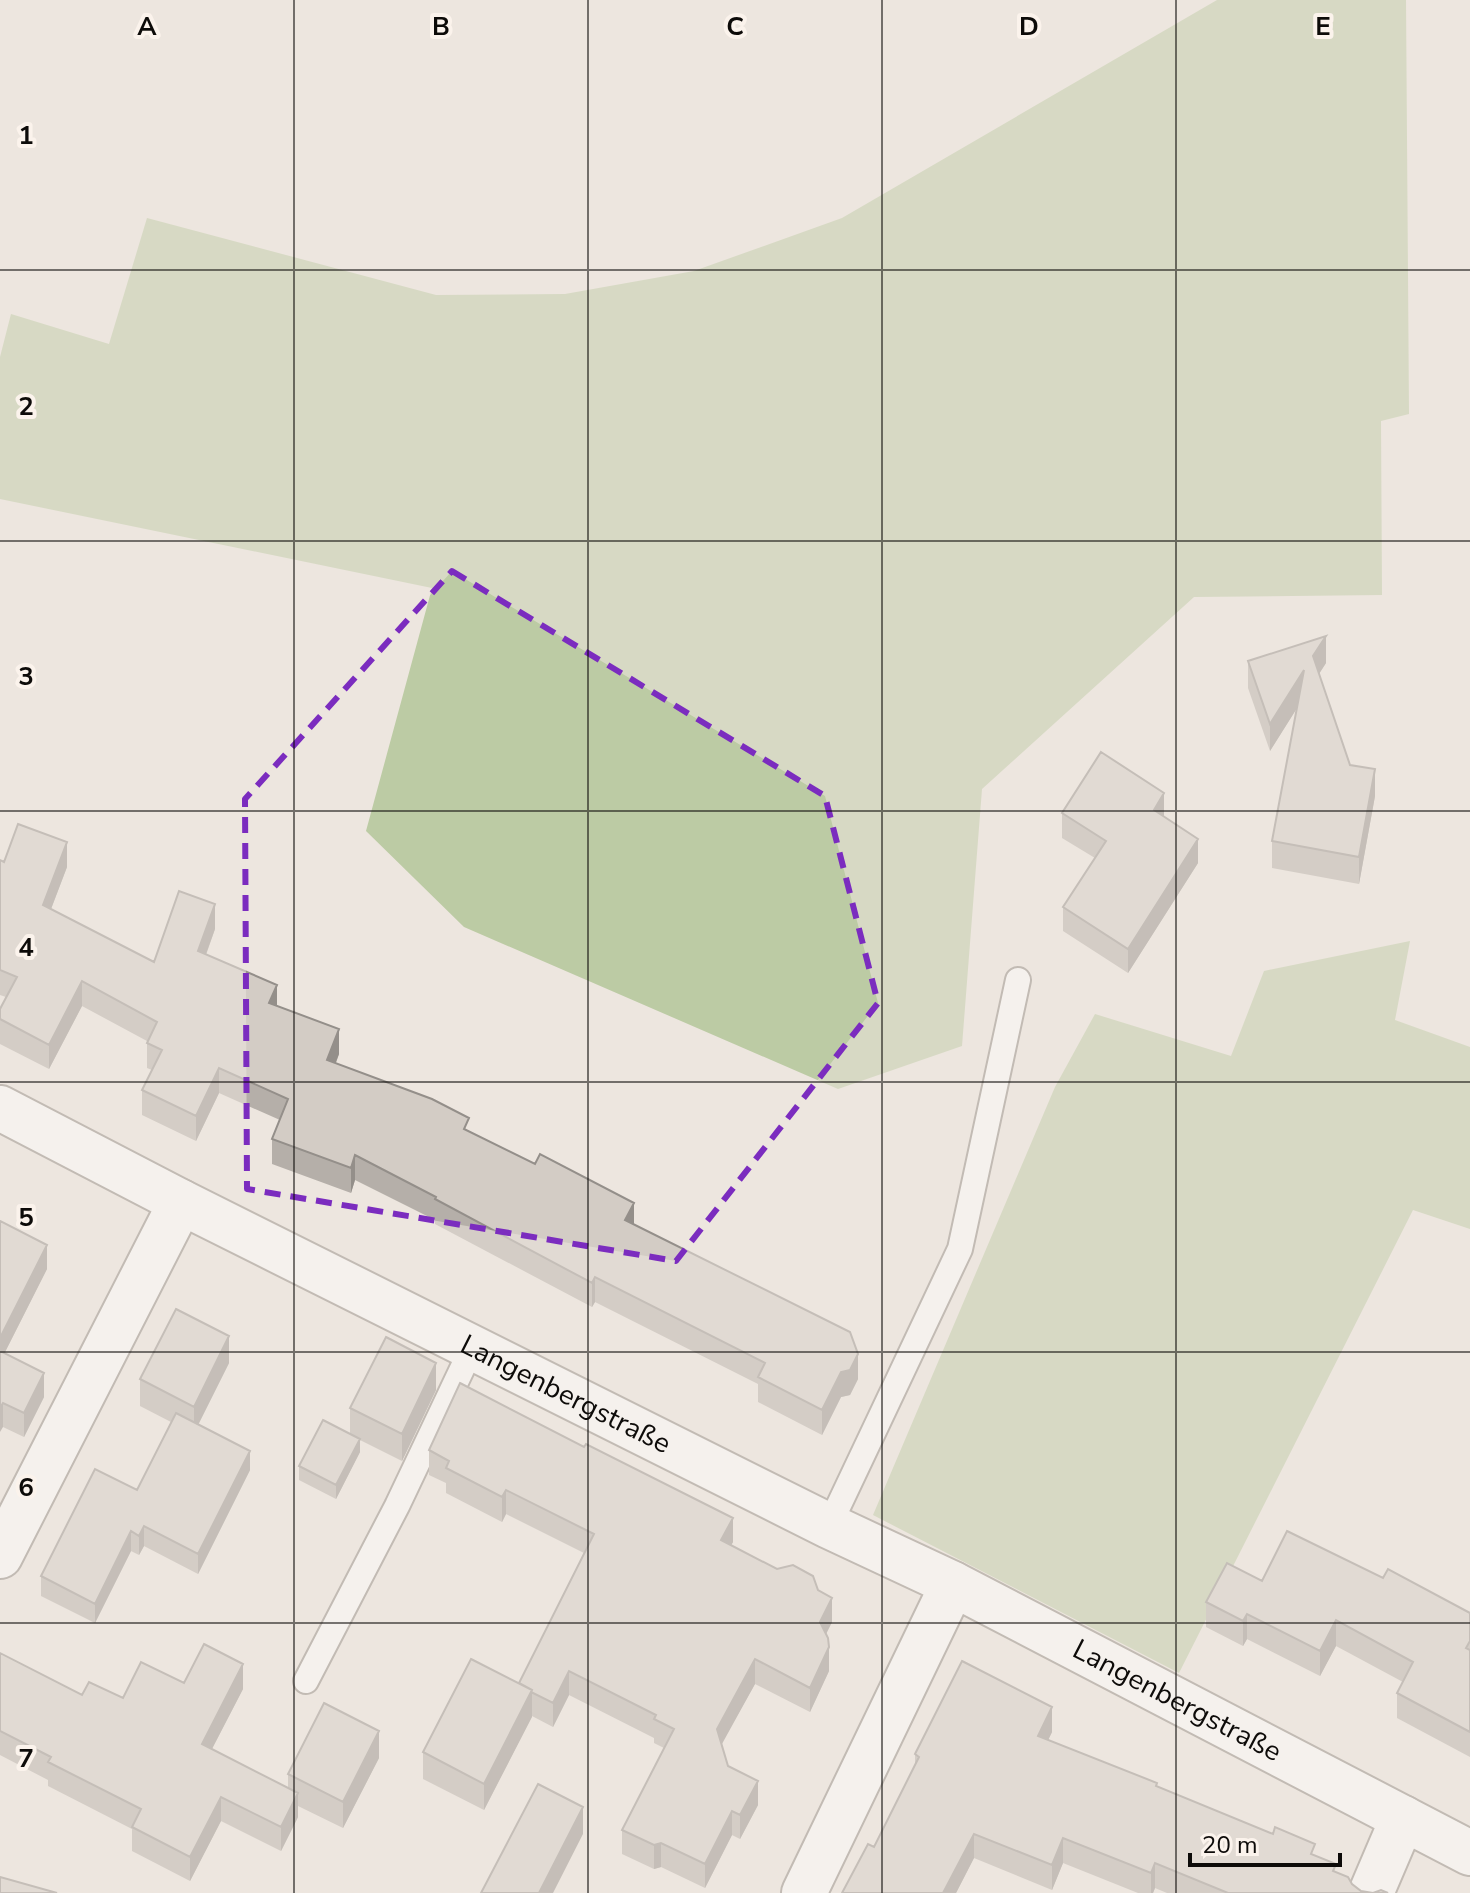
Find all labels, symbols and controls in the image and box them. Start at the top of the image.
text: A [137,9,157,44]
text: B [432,9,450,44]
text: C [726,9,744,44]
text: D [1019,9,1039,44]
text: E [1315,9,1331,44]
text: 1 [18,118,34,153]
text: 2 [18,389,34,424]
text: 3 [18,659,34,694]
text: 4 [18,930,34,965]
text: 5 [18,1200,34,1235]
street label: Langenbergstraße [454,1326,677,1463]
text: 6 [18,1470,34,1505]
street label: Langenbergstraße [1066,1631,1288,1771]
text: 7 [18,1741,34,1776]
scale bar [1190,1817,1340,1867]
text: 20 m [1202,1829,1258,1861]

